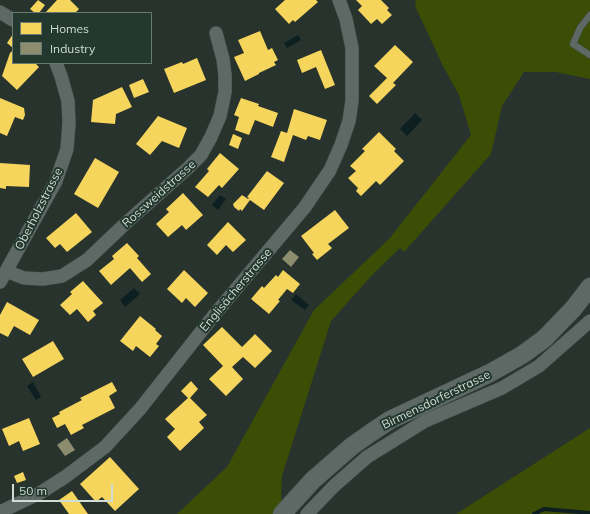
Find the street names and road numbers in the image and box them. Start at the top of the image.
street label: Rossweidstrasse [119,157,199,231]
street label: Oberholzstrasse [12,166,66,252]
street label: Englisächerstrasse [197,246,275,334]
street label: Birmensdorferstrasse [379,367,493,433]

